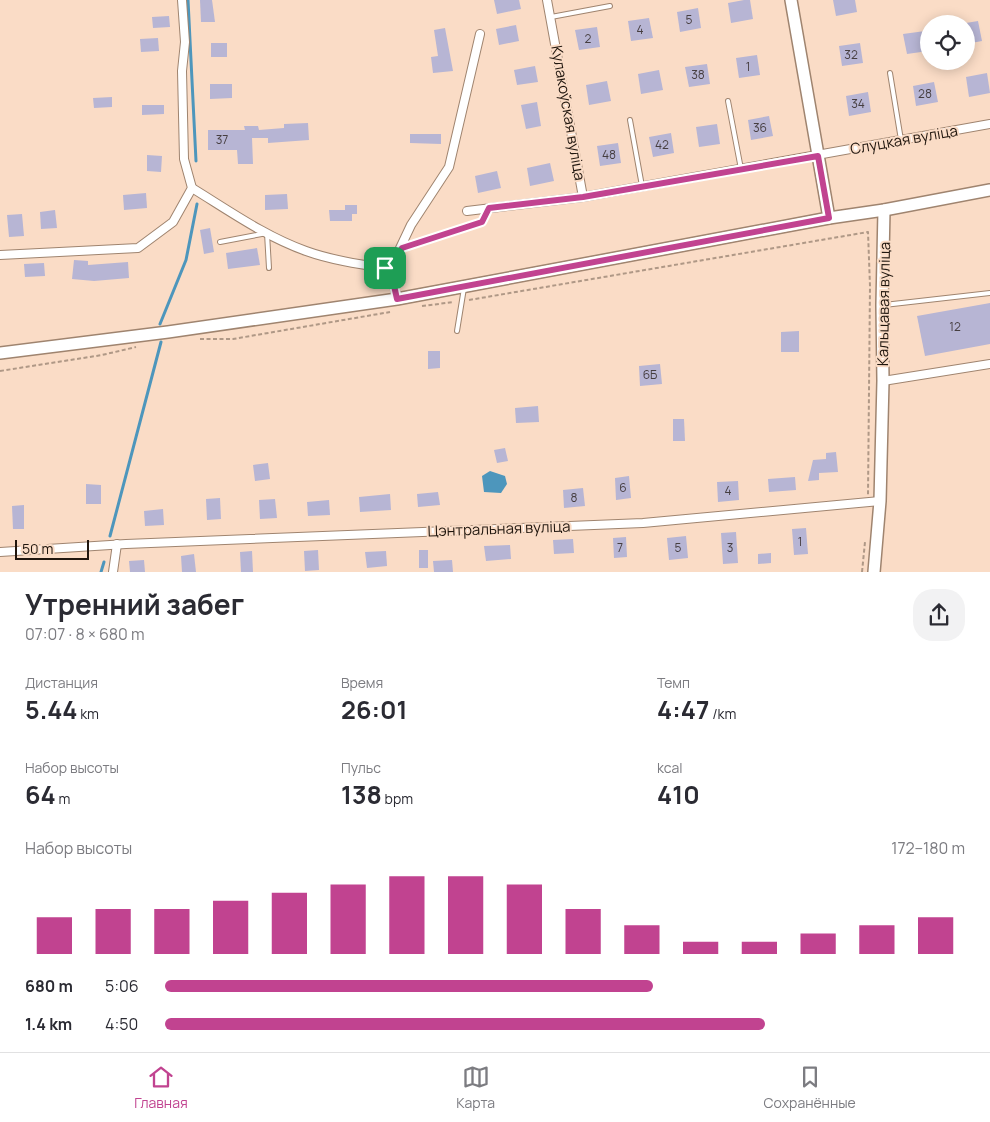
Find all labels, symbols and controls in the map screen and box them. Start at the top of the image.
house number: 5 [686,11,693,28]
map controls [920,15,975,70]
button: locate [920,15,975,70]
house number: 4 [636,21,644,38]
house number: 2 [585,30,592,47]
street label: Кулакоўская вуліца [546,44,591,182]
house number: 32 [844,46,858,63]
house number: 1 [746,58,750,75]
house number: 38 [691,66,705,83]
house number: 28 [918,85,932,102]
house number: 34 [851,95,865,112]
house number: 36 [753,119,767,136]
street label: Слуцкая вуліца [848,120,959,159]
house number: 37 [216,131,228,148]
house number: 42 [655,136,669,153]
house number: 48 [602,146,616,163]
street label: Кальцавая вуліца [872,242,895,366]
pin [364,247,406,289]
icon: arrive [371,254,399,282]
house number: 12 [949,318,961,335]
house number: 6Б [643,366,657,383]
house number: 6 [619,479,627,496]
house number: 4 [724,482,732,499]
house number: 8 [571,489,578,506]
street label: Цэнтральная вуліца [427,516,571,541]
house number: 1 [798,533,802,550]
scale bar [15,537,89,560]
text: 50 m [22,539,53,558]
house number: 7 [617,539,623,556]
house number: 5 [675,539,682,556]
house number: 3 [727,539,733,556]
text: Утренний забег [25,585,244,623]
button: share [913,589,965,641]
text: 07:07 · 8 × 680 m [25,623,145,645]
text: Дистанция [25,673,98,692]
text: Время [341,673,383,692]
text: Темп [657,673,690,692]
text: 5.44 [25,692,77,727]
text: 26:01 [341,692,407,727]
text: 4:47 [657,692,709,727]
text: km [77,704,99,723]
text: /km [709,704,736,723]
text: Набор высоты [25,758,119,777]
text: Пульс [341,758,381,777]
text: kcal [657,758,683,777]
text: 64 [25,777,56,812]
text: 138 [341,777,382,812]
text: 410 [657,777,700,812]
text: m [56,789,70,808]
text: bpm [382,789,413,808]
text: Набор высоты [25,837,132,859]
text: 172–180 m [891,837,965,859]
text: 680 m [25,975,73,997]
text: 5:06 [105,975,139,997]
text: 1.4 km [25,1013,72,1035]
text: 4:50 [105,1013,138,1035]
tab: Главная [134,1063,188,1112]
tab: Карта [456,1063,495,1112]
tab: Сохранённые [764,1063,856,1112]

